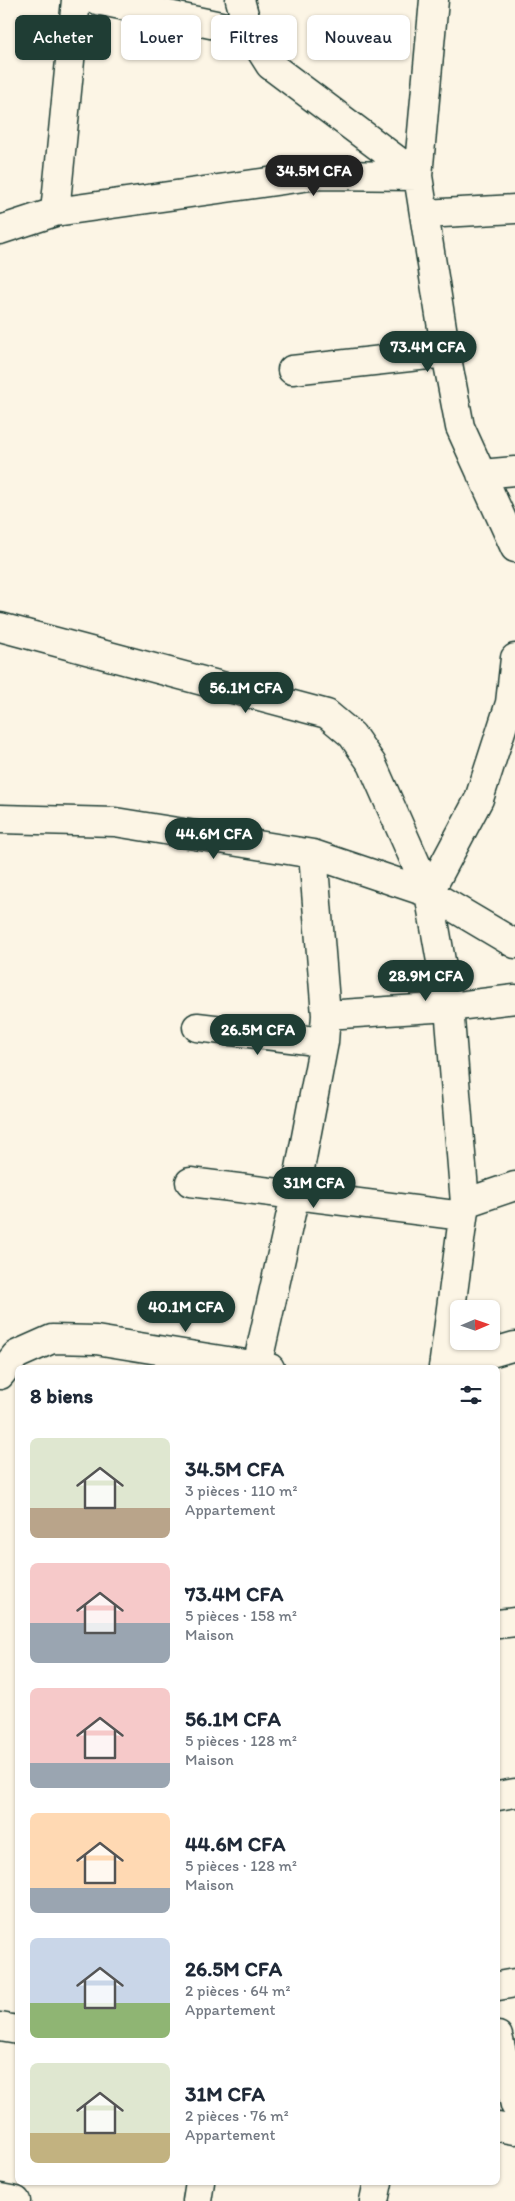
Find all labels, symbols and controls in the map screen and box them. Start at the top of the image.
chip: Acheter [15,15,111,60]
chip: Louer [121,15,201,60]
chip: Filtres [211,15,297,60]
chip: Nouveau [307,15,410,60]
pin: 34.5M CFA [257,154,371,197]
text: 34.5M CFA [276,161,352,180]
pin: 73.4M CFA [371,330,485,373]
text: 73.4M CFA [390,337,466,356]
pin: 56.1M CFA [189,672,303,714]
text: 56.1M CFA [209,678,283,697]
pin: 44.6M CFA [157,818,271,860]
text: 44.6M CFA [176,824,252,843]
pin: 28.9M CFA [369,960,483,1002]
text: 28.9M CFA [389,966,463,985]
pin: 26.5M CFA [201,1014,315,1056]
text: 26.5M CFA [221,1020,295,1039]
pin: 31M CFA [268,1166,360,1209]
text: 31M CFA [284,1173,344,1192]
pin: 40.1M CFA [129,1290,243,1333]
text: 40.1M CFA [148,1297,224,1316]
north arrow [450,1300,500,1350]
map controls [450,1300,500,1350]
icon: filters [457,1381,485,1409]
text: 8 biens [30,1383,93,1408]
text: 34.5M CFA [185,1456,284,1481]
icon: home [70,1458,130,1518]
text: 3 pièces · 110 m² [185,1481,297,1500]
text: Appartement [185,1500,276,1519]
text: 73.4M CFA [185,1581,284,1606]
icon: home [70,1583,130,1643]
text: 5 pièces · 158 m² [185,1606,297,1625]
text: Maison [185,1625,234,1644]
text: 56.1M CFA [185,1706,281,1731]
icon: home [70,1708,130,1768]
text: 5 pièces · 128 m² [185,1731,297,1750]
text: Maison [185,1750,234,1769]
text: 44.6M CFA [185,1831,285,1856]
icon: home [70,1833,130,1893]
text: 5 pièces · 128 m² [185,1856,297,1875]
text: Maison [185,1875,234,1894]
text: 26.5M CFA [185,1956,282,1981]
icon: home [70,1958,130,2018]
text: 2 pièces · 64 m² [185,1981,290,2000]
text: Appartement [185,2000,276,2019]
text: 31M CFA [185,2081,265,2106]
icon: home [70,2083,130,2143]
text: 2 pièces · 76 m² [185,2106,289,2125]
text: Appartement [185,2125,276,2144]

